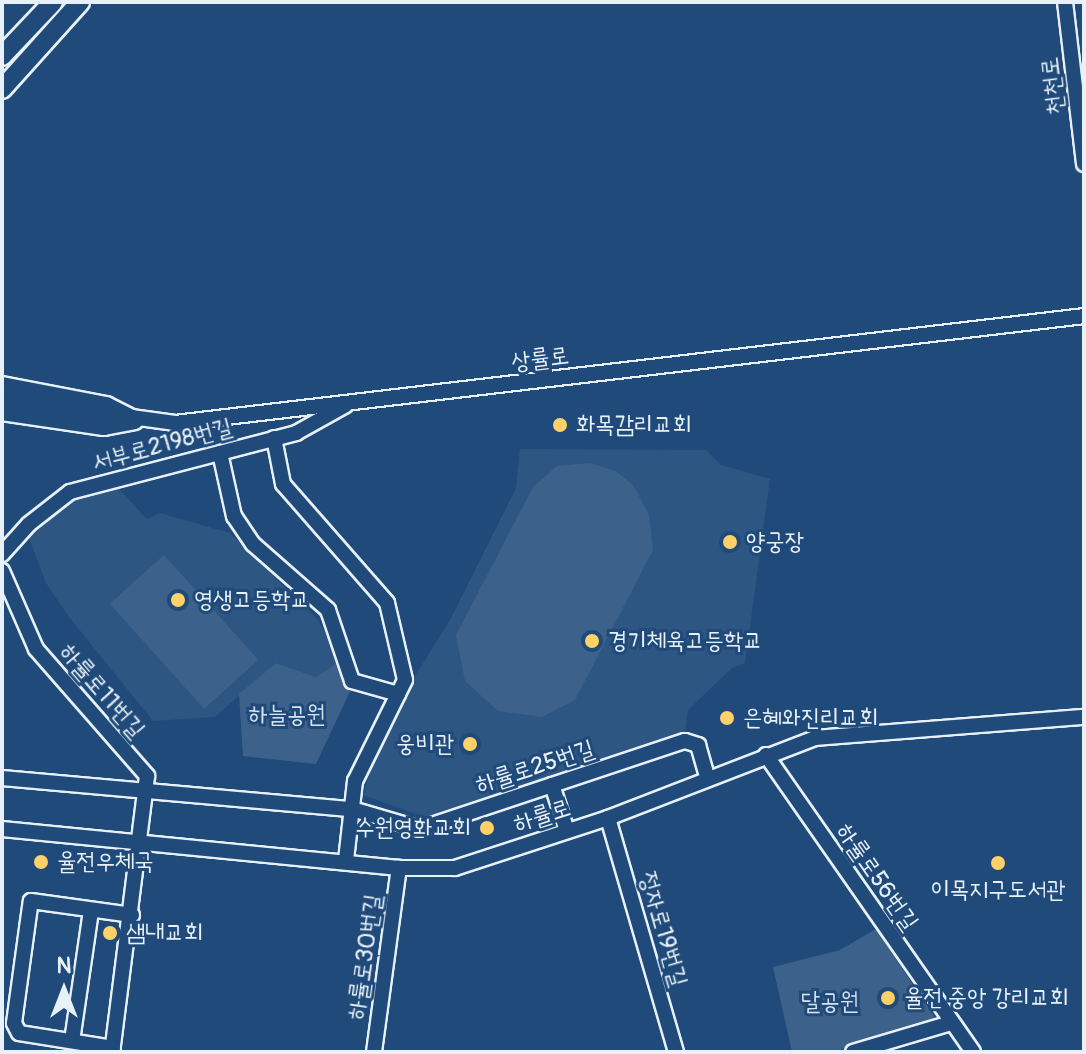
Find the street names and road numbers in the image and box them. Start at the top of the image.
street label: 천천로 [1035,55,1071,117]
street label: 상률로 [509,341,571,377]
street label: 서부로2198번길 [89,412,235,478]
street label: 하률로11번길 [53,638,151,744]
street label: 하률로25번길 [472,734,598,800]
street label: 하률로 [510,793,574,839]
street label: 하률로56번길 [830,818,924,936]
street label: 정자로19번길 [633,868,693,990]
street label: 하률로30번길 [342,892,388,1022]

